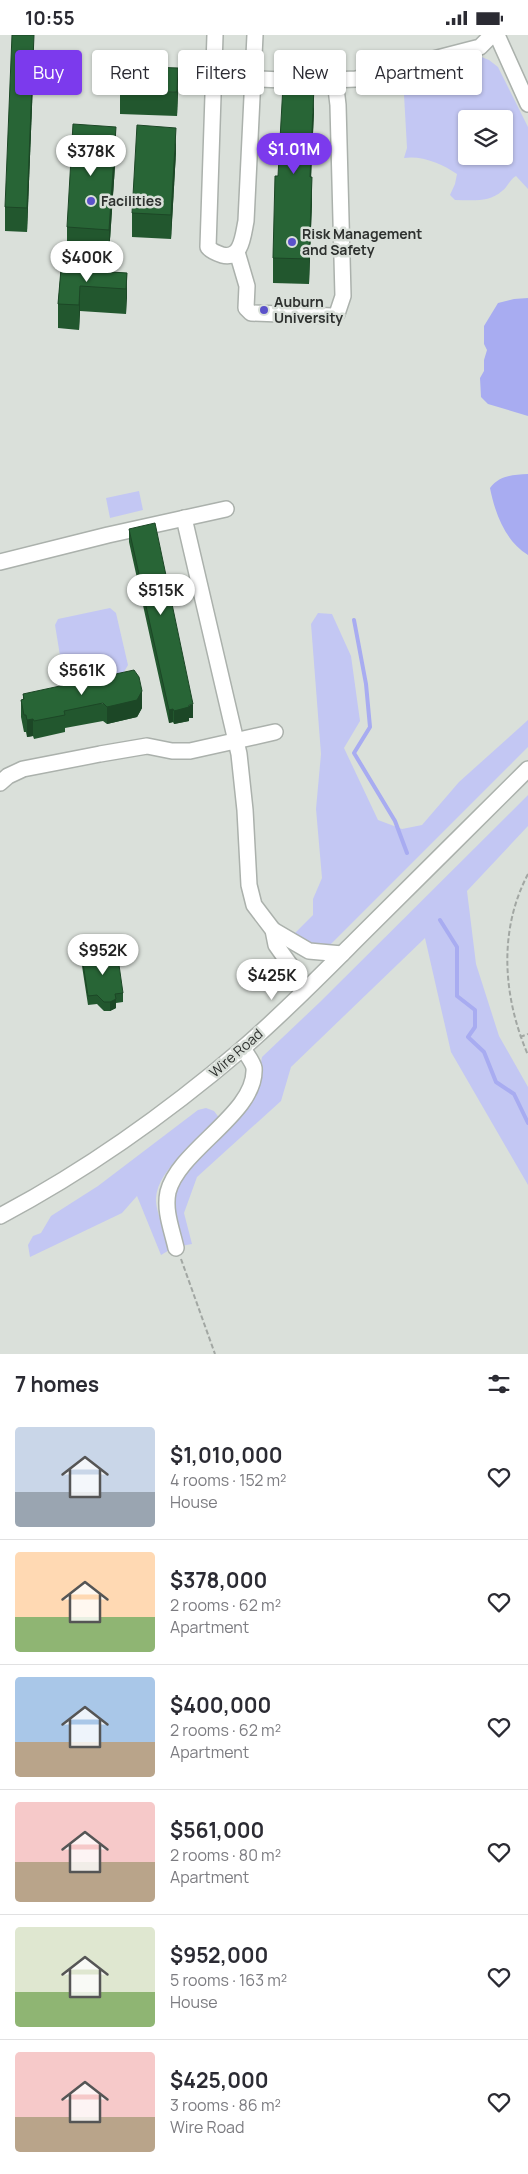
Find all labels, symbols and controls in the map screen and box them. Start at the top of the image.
text: 10:55 [25,5,75,31]
chip: Buy [15,50,82,95]
chip: Rent [92,50,168,95]
chip: Filters [178,50,264,95]
chip: New [274,50,346,95]
chip: Apartment [356,50,482,95]
map controls [458,110,513,165]
button: layers [458,110,513,165]
pin: $1.01M [253,133,335,175]
pin: $378K [56,135,126,177]
text: $1.01M [268,138,320,160]
text: $378K [67,140,115,162]
place label: Facilities [101,191,162,210]
marker: Facilities [85,195,97,207]
place label: Risk Management and Safety [302,224,422,259]
marker: Risk Management and Safety [286,236,298,248]
pin: $400K [52,241,122,283]
text: $400K [61,246,113,268]
place label: Auburn University [274,292,343,327]
marker: Auburn University [258,304,270,316]
pin: $515K [126,573,196,616]
text: $515K [138,579,184,601]
pin: $561K [47,653,117,696]
text: $561K [59,659,105,681]
pin: $952K [68,933,138,976]
text: $952K [79,939,127,961]
pin: $425K [237,959,307,1001]
text: $425K [247,964,297,986]
street label: Wire Road [205,1024,266,1081]
text: 7 homes [15,1370,99,1398]
icon: filters [485,1370,513,1398]
text: $1,010,000 [170,1441,283,1469]
icon: home [55,1447,115,1507]
icon: heart [485,1463,513,1491]
text: 4 rooms · 152 m² [170,1469,286,1491]
text: House [170,1491,218,1513]
text: $378,000 [170,1566,267,1594]
icon: home [55,1572,115,1632]
icon: heart [485,1588,513,1616]
text: 2 rooms · 62 m² [170,1594,281,1616]
text: Apartment [170,1616,249,1638]
text: $400,000 [170,1691,271,1719]
icon: home [55,1697,115,1757]
icon: heart [485,1713,513,1741]
text: 2 rooms · 62 m² [170,1719,281,1741]
text: Apartment [170,1741,249,1763]
text: $561,000 [170,1816,264,1844]
icon: home [55,1822,115,1882]
icon: heart [485,1838,513,1866]
text: 2 rooms · 80 m² [170,1844,281,1866]
text: Apartment [170,1866,249,1888]
text: $952,000 [170,1941,268,1969]
icon: home [55,1947,115,2007]
icon: heart [485,1963,513,1991]
text: 5 rooms · 163 m² [170,1969,287,1991]
text: House [170,1991,218,2013]
text: $425,000 [170,2066,269,2094]
icon: home [55,2072,115,2132]
icon: heart [485,2088,513,2116]
text: 3 rooms · 86 m² [170,2094,281,2116]
text: Wire Road [170,2116,244,2138]

